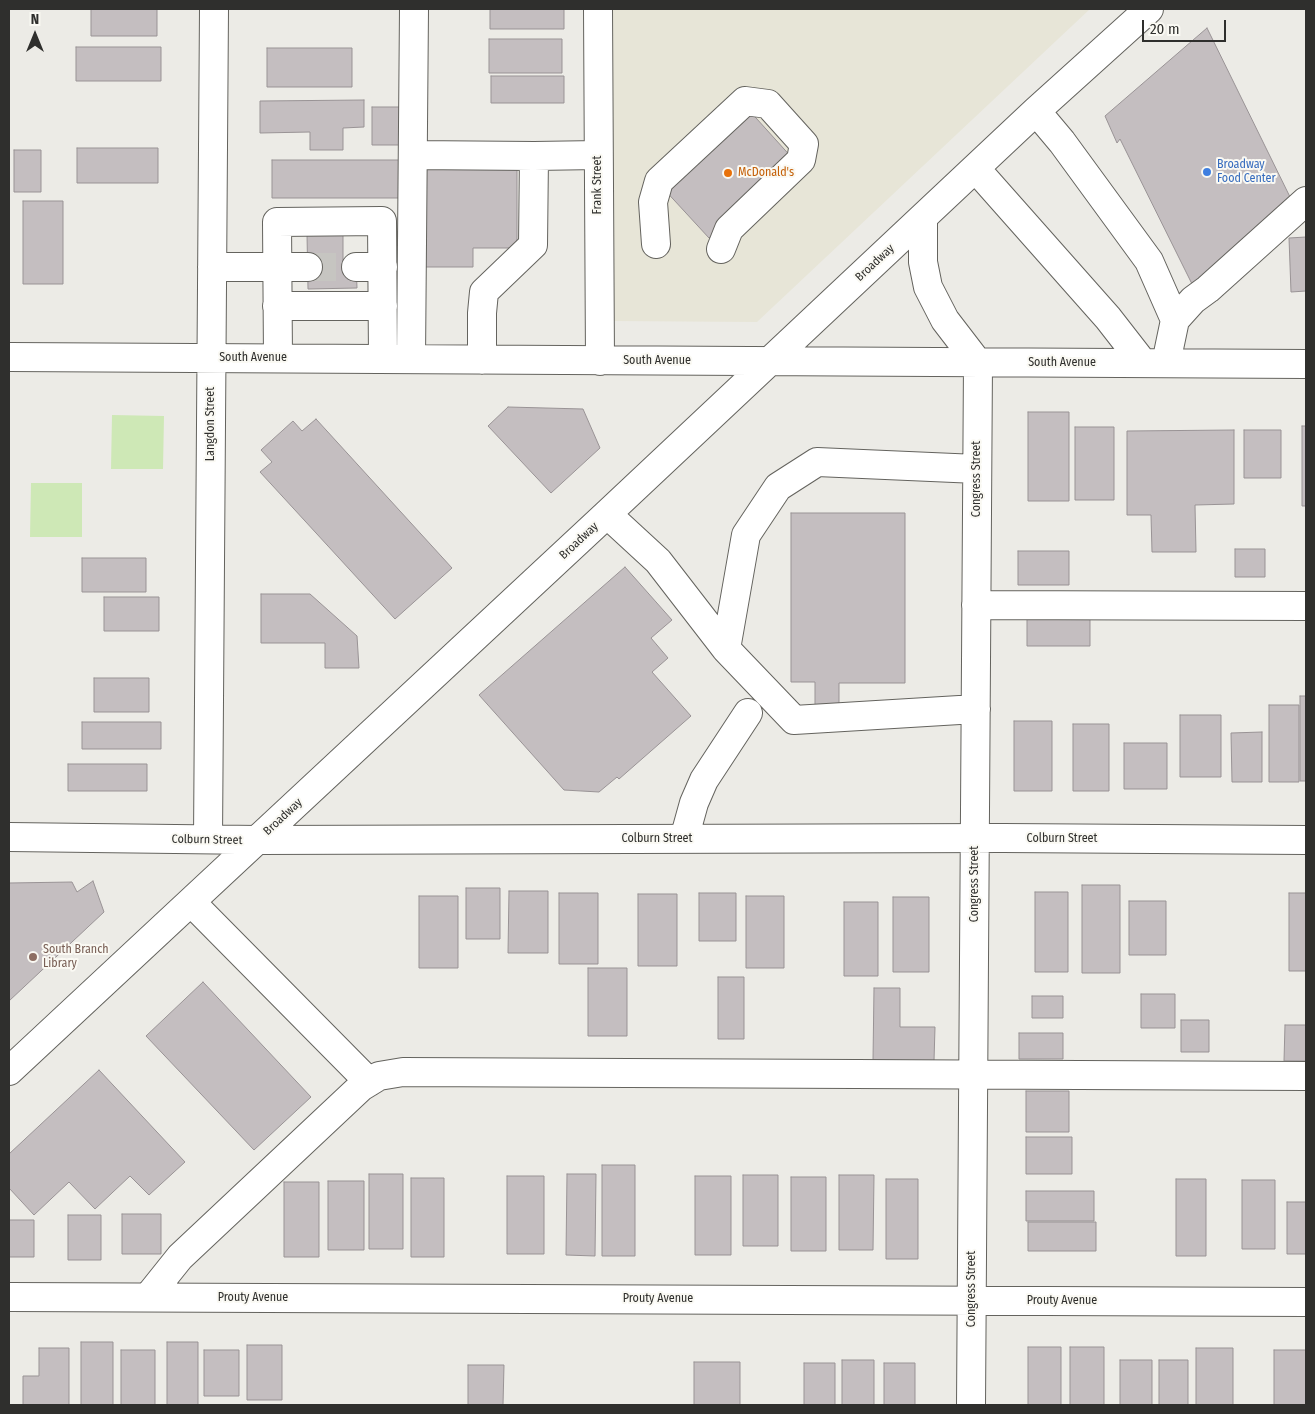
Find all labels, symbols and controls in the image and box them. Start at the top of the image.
north arrow [10,10,60,60]
scale bar [1145,10,1229,42]
text: N [31,11,39,28]
text: 20 m [1150,20,1180,38]
street label: Frank Street [591,156,605,214]
place label: Broadway Food Center [1217,158,1276,186]
place label: McDonald's [738,166,794,180]
marker: Broadway Food Center [1201,166,1213,178]
marker: McDonald's [722,167,734,179]
street label: Broadway [853,241,897,285]
street label: South Avenue [219,351,287,365]
street label: South Avenue [623,354,691,368]
street label: South Avenue [1028,356,1096,370]
street label: Langdon Street [204,387,218,461]
street label: Congress Street [970,441,984,517]
street label: Broadway [557,519,601,563]
street label: Broadway [261,795,305,839]
street label: Colburn Street [171,832,243,848]
street label: Colburn Street [622,832,692,846]
street label: Colburn Street [1027,832,1097,846]
street label: Congress Street [968,846,982,922]
place label: South Branch Library [43,943,109,971]
marker: South Branch Library [27,951,39,963]
street label: Congress Street [965,1251,979,1327]
street label: Prouty Avenue [218,1291,288,1305]
street label: Prouty Avenue [623,1292,693,1306]
street label: Prouty Avenue [1027,1294,1097,1308]

